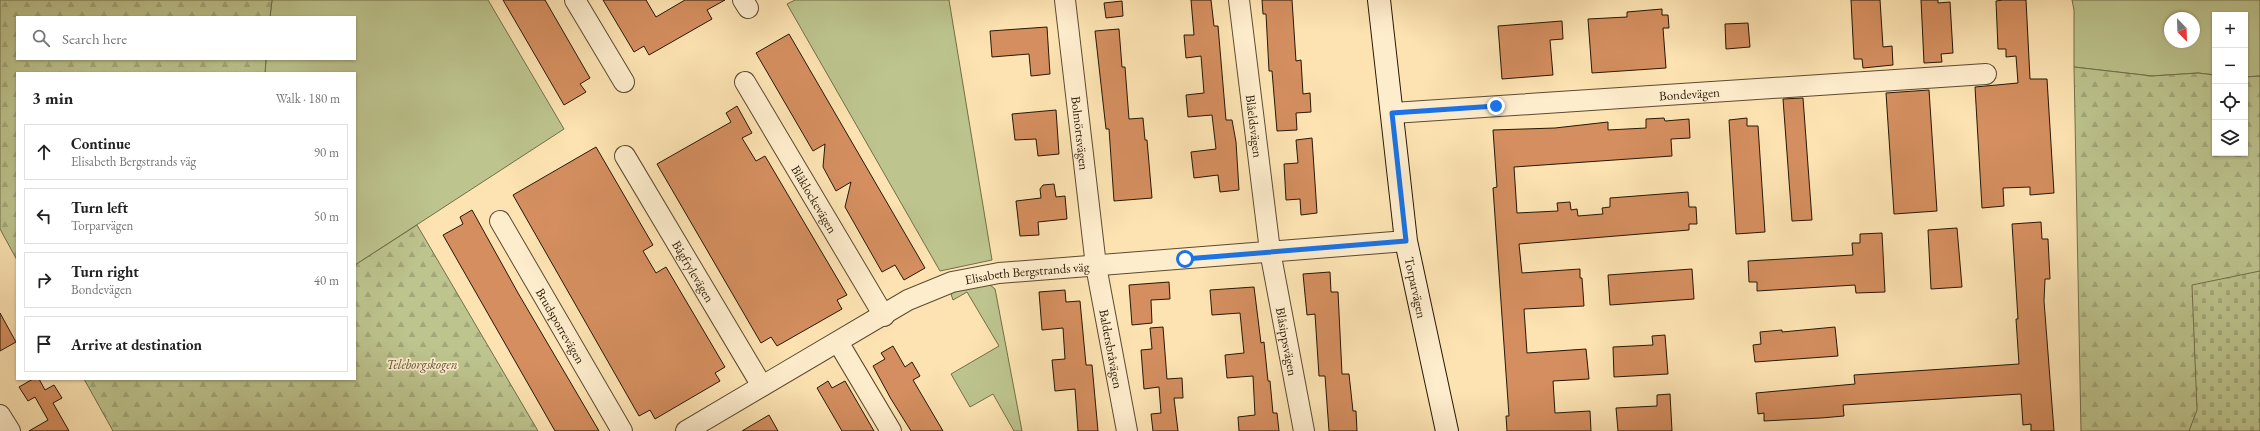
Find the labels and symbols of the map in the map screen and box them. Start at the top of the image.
north arrow [2164,12,2200,48]
street label: Bondevägen [1658,84,1720,104]
street label: Blåeldsvägen [1242,94,1266,159]
street label: Bolmörtsvägen [1067,95,1093,171]
route end [1487,97,1505,115]
street label: Blåklockevägen [787,162,841,236]
street label: Bågfrylevägen [668,237,718,306]
route start [1176,250,1194,268]
street label: Torparvägen [1401,255,1430,320]
street label: Elisabeth Bergstrands väg [963,258,1090,288]
street label: Brudsporrevägen [532,285,589,367]
street label: Blåsippsvägen [1272,306,1301,377]
street label: Baldersbråvägen [1095,308,1127,390]
park label: Teleborgskogen [386,356,458,373]

